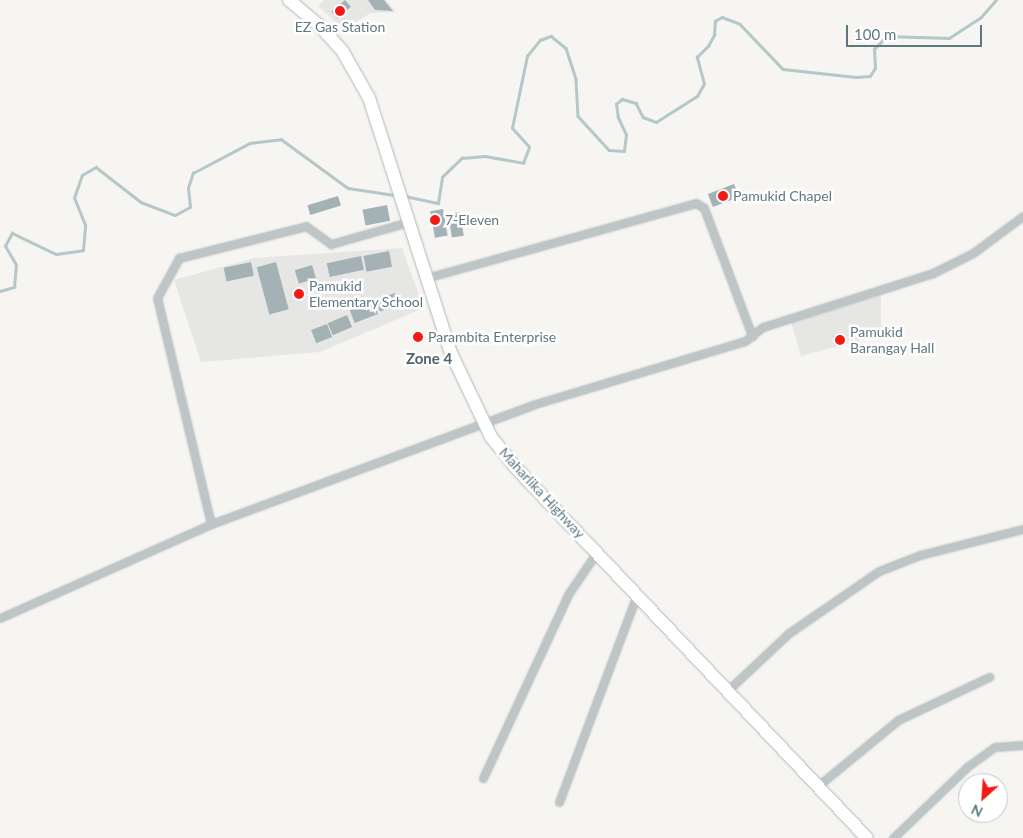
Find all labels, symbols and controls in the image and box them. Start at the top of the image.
marker: EZ Gas Station [334,5,346,17]
scale bar [848,15,984,47]
place label: EZ Gas Station [295,19,385,35]
text: 100 m [854,25,896,43]
place label: Pamukid Chapel [733,188,832,204]
marker: Pamukid Chapel [717,190,729,202]
place label: 7-Eleven [445,212,499,228]
marker: 7-Eleven [429,214,441,226]
place label: Pamukid Elementary School [309,278,423,310]
marker: Pamukid Elementary School [293,288,305,300]
place label: Pamukid Barangay Hall [850,324,935,357]
place label: Parambita Enterprise [428,329,556,345]
marker: Parambita Enterprise [412,331,424,343]
marker: Pamukid Barangay Hall [834,334,846,346]
district label: Zone 4 [406,350,452,368]
street label: Maharlika Highway [496,444,588,542]
north arrow [958,773,1008,823]
text: N [968,801,985,821]

